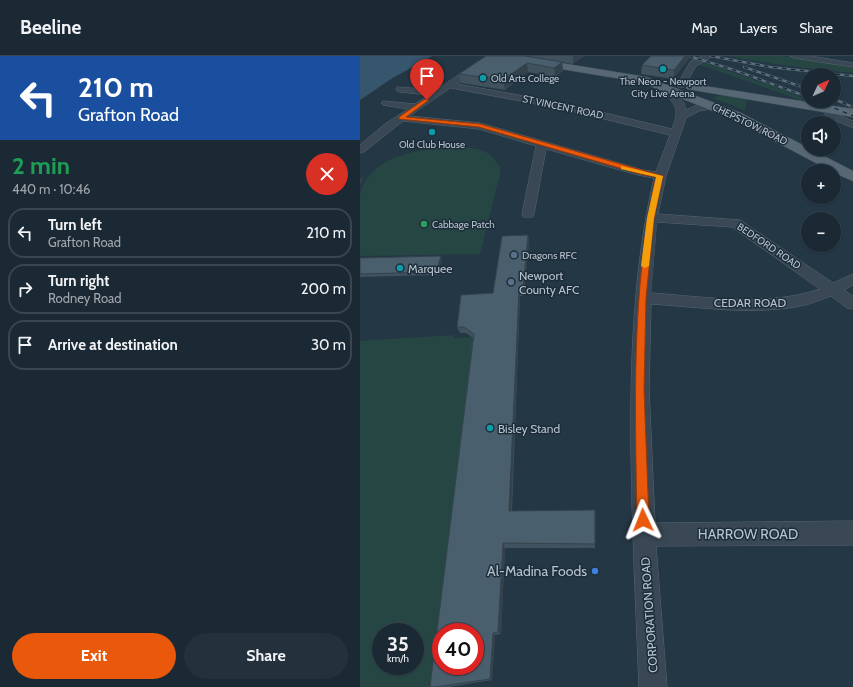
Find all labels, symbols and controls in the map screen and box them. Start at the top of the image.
text: Beeline [20,16,81,39]
text: Map [692,19,717,37]
text: Layers [739,19,777,37]
text: Share [799,19,833,37]
pin [410,59,444,100]
marker: The Neon - Newport City Live Arena [658,64,668,74]
icon: arrive [416,65,438,87]
north arrow [801,68,841,108]
map controls [801,68,841,252]
text: 210 m [78,70,154,104]
icon: left [12,72,64,124]
place label: Old Arts College [491,72,559,85]
marker: Old Arts College [478,73,488,83]
place label: The Neon - Newport City Live Arena [620,75,707,100]
street label: ST VINCENT ROAD [521,92,605,122]
street label: CHEPSTOW ROAD [710,100,790,148]
text: Grafton Road [78,104,179,126]
button: sound [801,116,841,156]
marker: Old Club House [427,127,437,137]
place label: Old Club House [399,138,465,151]
text: 2 min [12,151,70,180]
button: close [306,153,348,195]
button: + [801,164,841,204]
text: 440 m · 10:46 [12,181,90,197]
button: − [801,212,841,252]
text: Turn left [48,216,102,234]
place label: Cabbage Patch [432,218,495,231]
marker: Cabbage Patch [419,219,429,229]
street label: BEDFORD ROAD [735,220,803,272]
icon: left [14,222,36,244]
text: 210 m [306,224,346,242]
text: Grafton Road [48,234,121,250]
place label: Dragons RFC [522,249,577,262]
marker: Dragons RFC [509,250,519,260]
place label: Marquee [408,261,452,276]
marker: Marquee [395,263,405,273]
place label: Newport County AFC [519,268,580,297]
text: Turn right [48,272,109,290]
marker: Newport County AFC [506,277,516,287]
icon: right [14,278,36,300]
text: 200 m [301,280,346,298]
text: Rodney Road [48,290,122,306]
street label: CEDAR ROAD [714,295,786,310]
icon: arrive [14,334,36,356]
text: Arrive at destination [48,336,178,354]
text: 30 m [311,336,346,354]
place label: Bisley Stand [498,421,560,436]
marker: Bisley Stand [485,423,495,433]
position arrow [622,499,664,541]
street label: HARROW ROAD [698,525,798,543]
street label: CORPORATION ROAD [637,556,661,673]
place label: Al-Madina Foods [487,562,587,580]
marker: Al-Madina Foods [590,566,600,576]
speed limit sign: 40 [432,623,484,675]
text: 35 [387,632,409,656]
button: Exit [12,633,176,679]
button: Share [184,633,348,679]
text: km/h [387,652,409,665]

